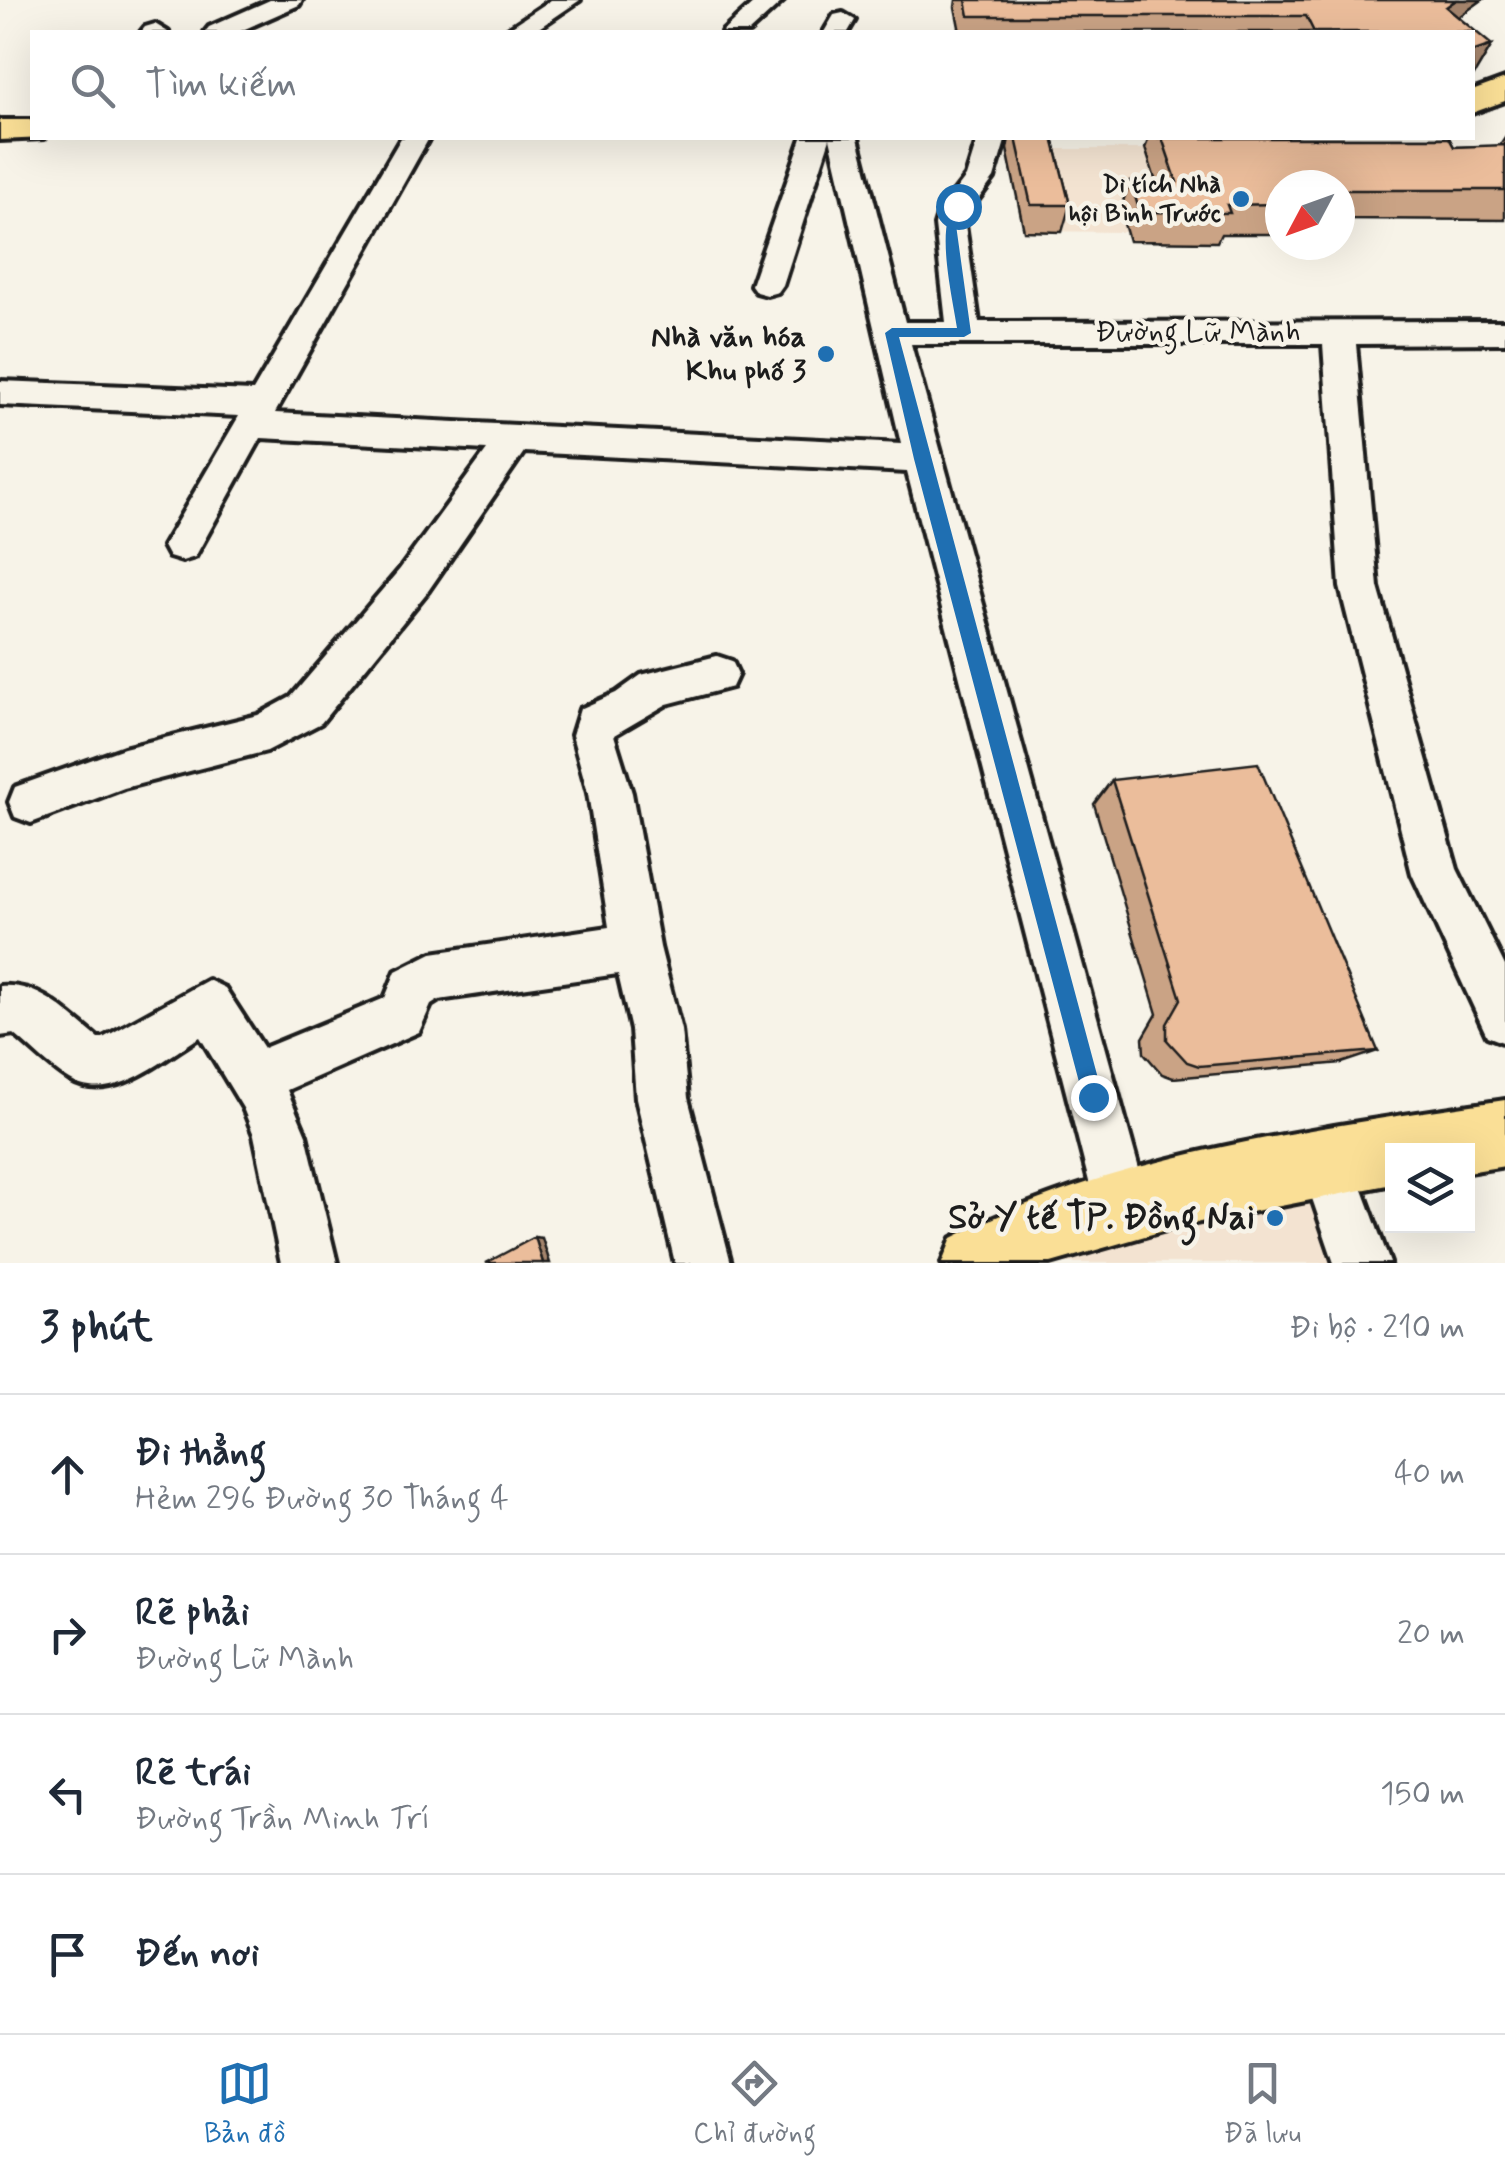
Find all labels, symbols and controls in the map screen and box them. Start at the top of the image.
search box [30,30,1475,140]
icon: search [65,58,120,113]
text: Tìm kiếm [145,61,297,110]
place label: Di tích Nhà hội Bình Trước [1069,169,1221,231]
north arrow [1265,170,1355,260]
route start [936,184,982,230]
marker: Di tích Nhà hội Bình Trước [1230,188,1252,210]
street label: Đường Lữ Mành [1095,313,1301,355]
place label: Nhà văn hóa Khu phố 3 [651,318,806,391]
marker: Nhà văn hóa Khu phố 3 [815,343,837,365]
route end [1071,1075,1117,1121]
map controls [1385,1143,1475,1233]
button: layers [1385,1143,1475,1233]
place label: Sở Y tế TP. Đồng Nai [948,1195,1255,1246]
marker: Sở Y tế TP. Đồng Nai [1264,1207,1286,1229]
text: 3 phút [40,1301,153,1356]
text: Đi bộ · 210 m [1289,1307,1465,1349]
text: Đi thẳng [135,1429,267,1478]
icon: ahead [40,1447,95,1502]
text: 40 m [1394,1453,1465,1495]
text: Hẻm 296 Đường 30 Tháng 4 [135,1478,509,1520]
text: Rẽ phải [135,1589,249,1638]
icon: right [40,1607,95,1662]
text: 20 m [1397,1613,1465,1655]
text: Đường Lữ Mành [135,1638,354,1680]
text: Rẽ trái [135,1749,251,1798]
icon: left [40,1767,95,1822]
text: 150 m [1380,1773,1465,1815]
text: Đường Trần Minh Trí [135,1798,430,1840]
icon: arrive [40,1927,95,1982]
text: Đến nơi [135,1930,259,1979]
tab: Bản đồ [204,2056,286,2153]
tab: Chỉ đường [693,2056,816,2153]
tab: Đã lưu [1224,2056,1301,2153]

